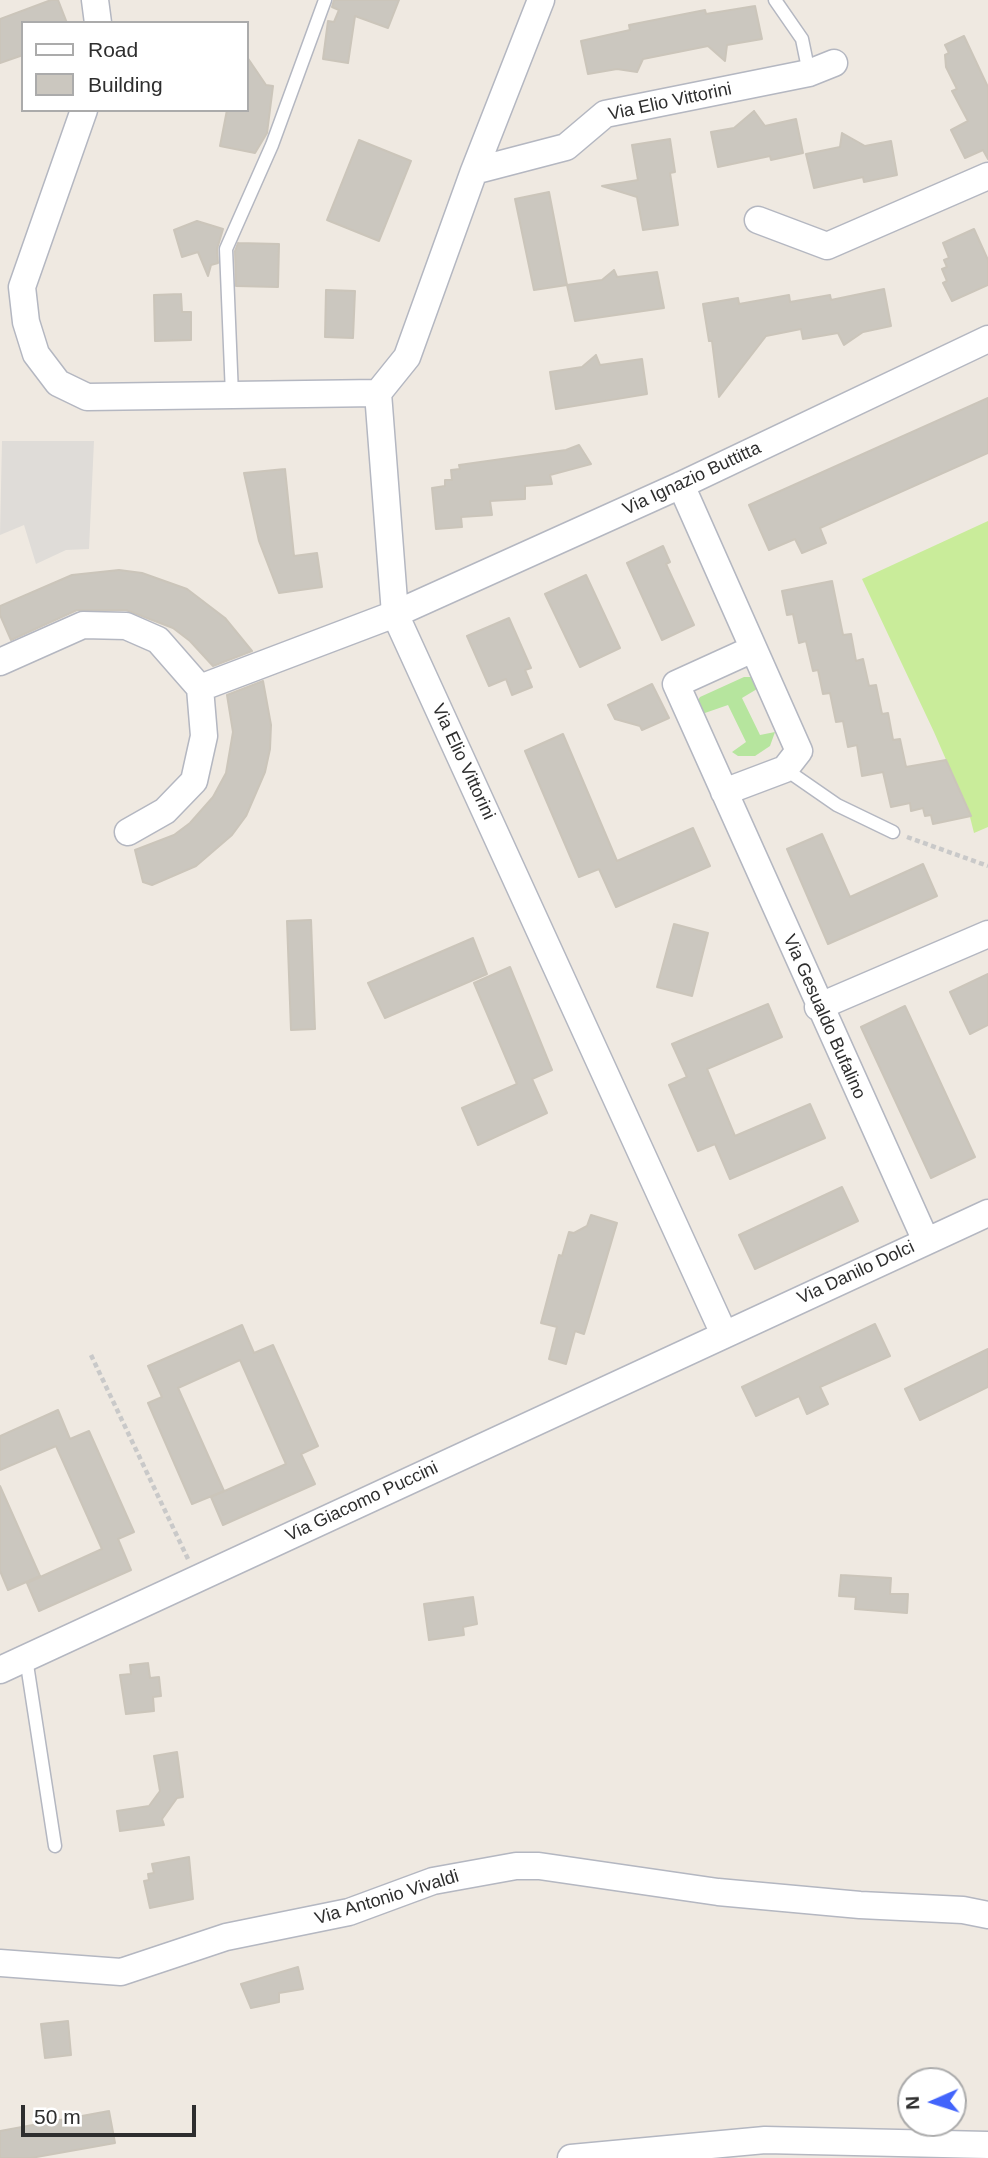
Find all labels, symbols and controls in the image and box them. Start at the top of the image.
legend [21,21,248,112]
text: Road [88,38,138,61]
text: Building [88,73,163,96]
street label: Via Elio Vittorini [606,78,734,126]
street label: Via Ignazio Buttitta [620,438,764,520]
street label: Via Elio Vittorini [427,701,499,823]
street label: Via Gesualdo Bufalino [778,931,870,1103]
street label: Via Danilo Dolci [794,1236,918,1310]
street label: Via Giacomo Puccini [282,1457,442,1547]
street label: Via Antonio Vivaldi [312,1866,462,1930]
north arrow [897,2067,967,2137]
scale bar [24,2092,200,2136]
text: N [902,2096,923,2110]
text: 50 m [34,2105,81,2128]

